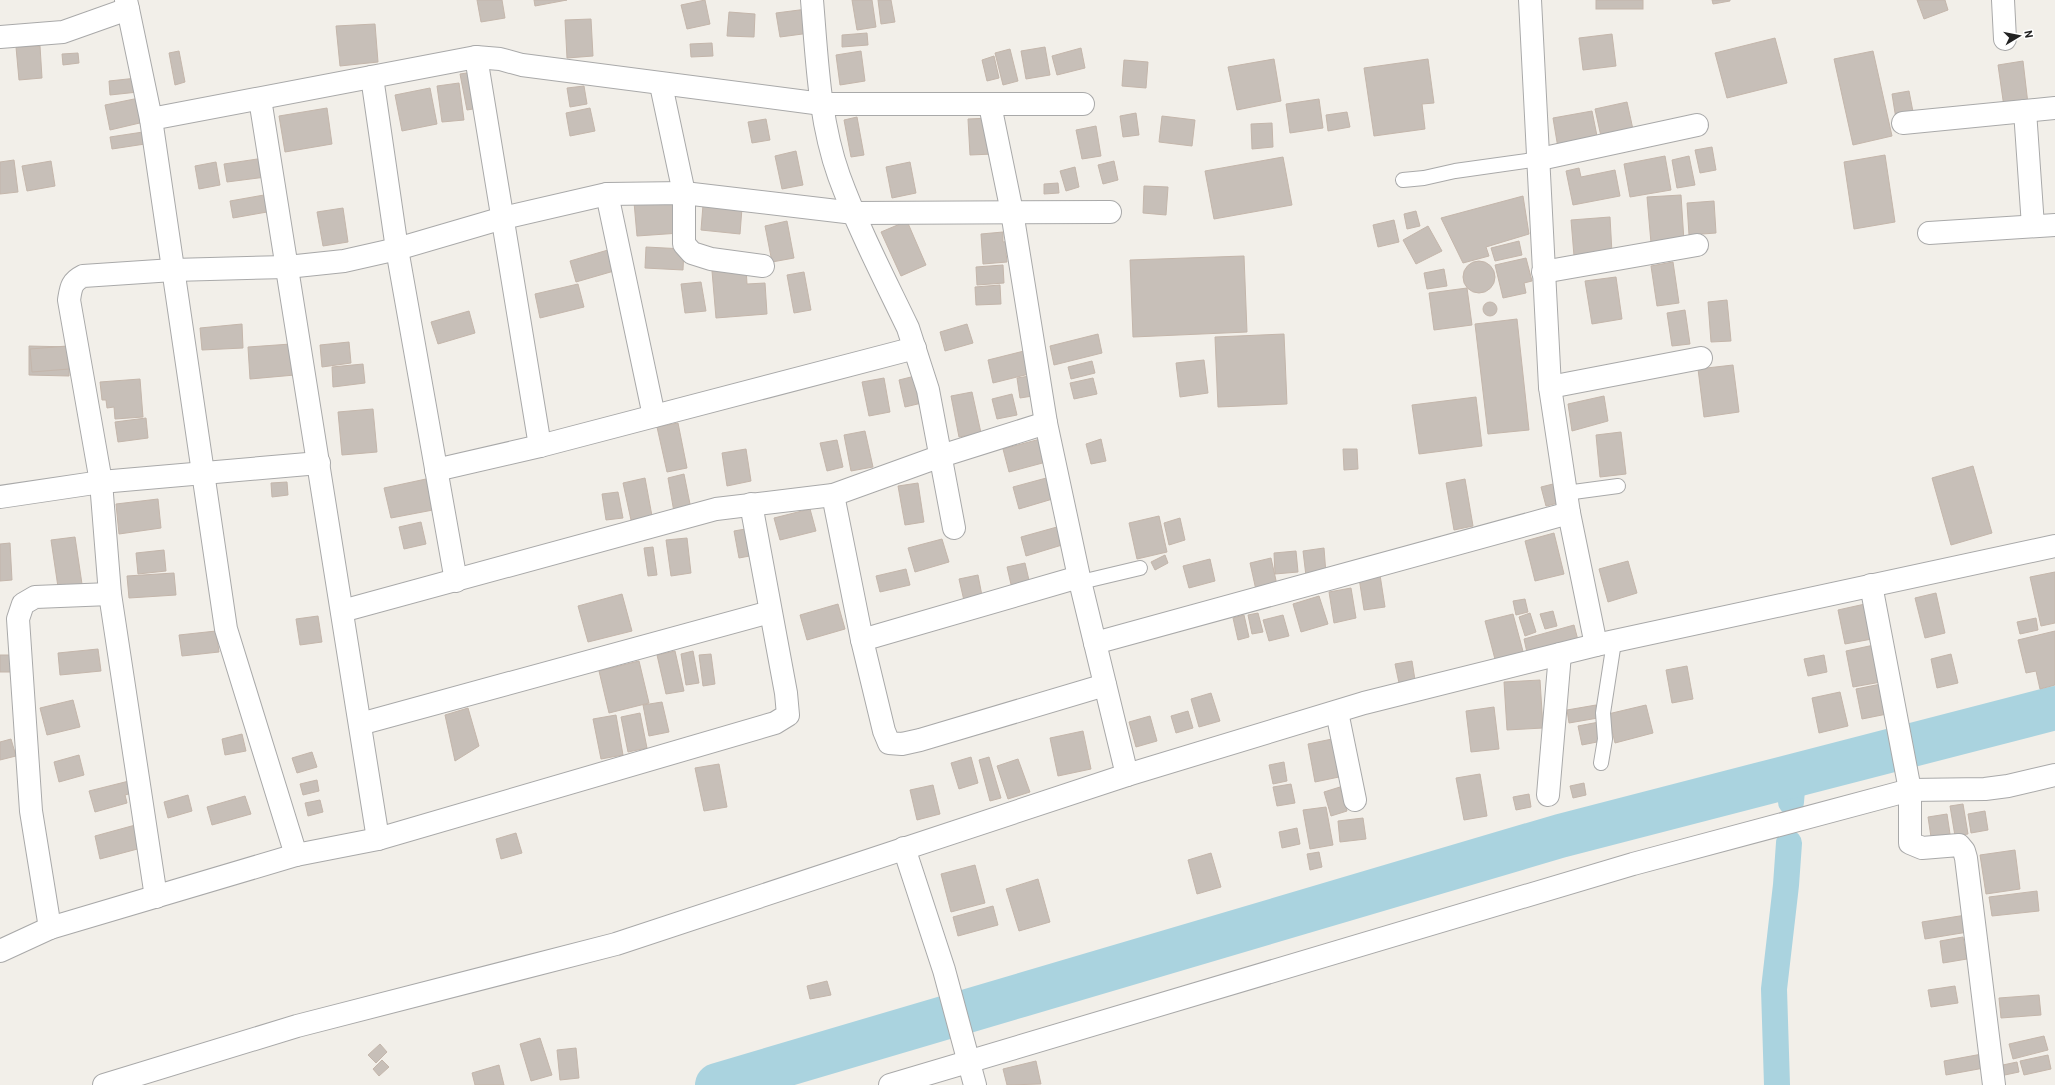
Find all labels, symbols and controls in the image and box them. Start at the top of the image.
north arrow [1999,16,2039,56]
text: N [2022,29,2036,39]

